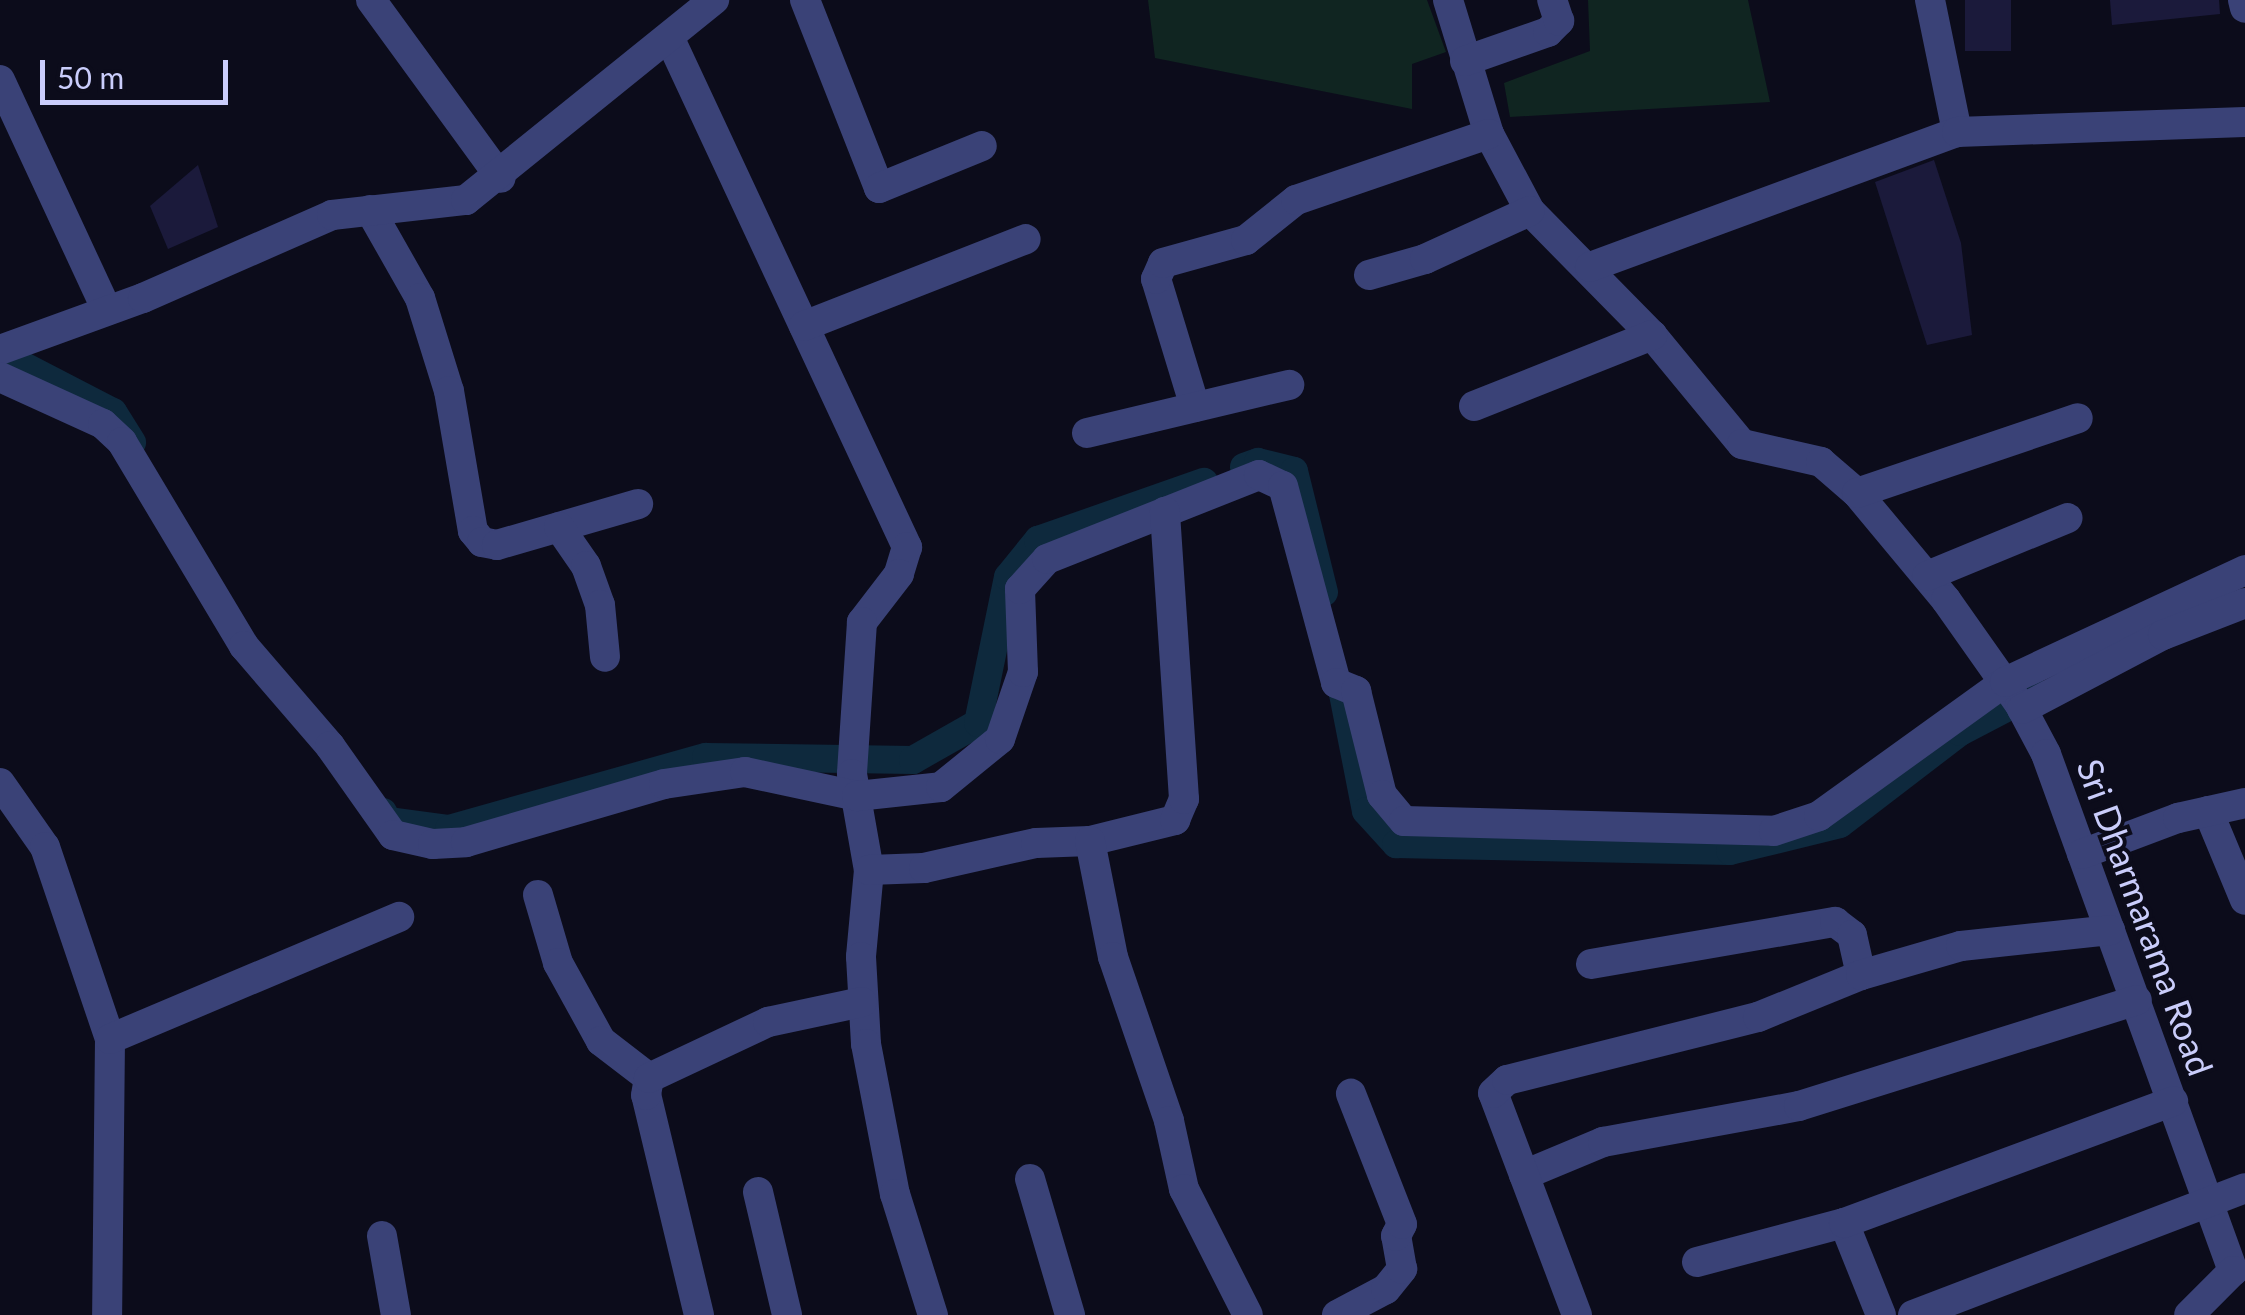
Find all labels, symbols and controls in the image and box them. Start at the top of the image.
scale bar [45,40,232,102]
text: 50 m [57,59,124,95]
street label: Sri Dharmarama Road [2069,753,2223,1081]

